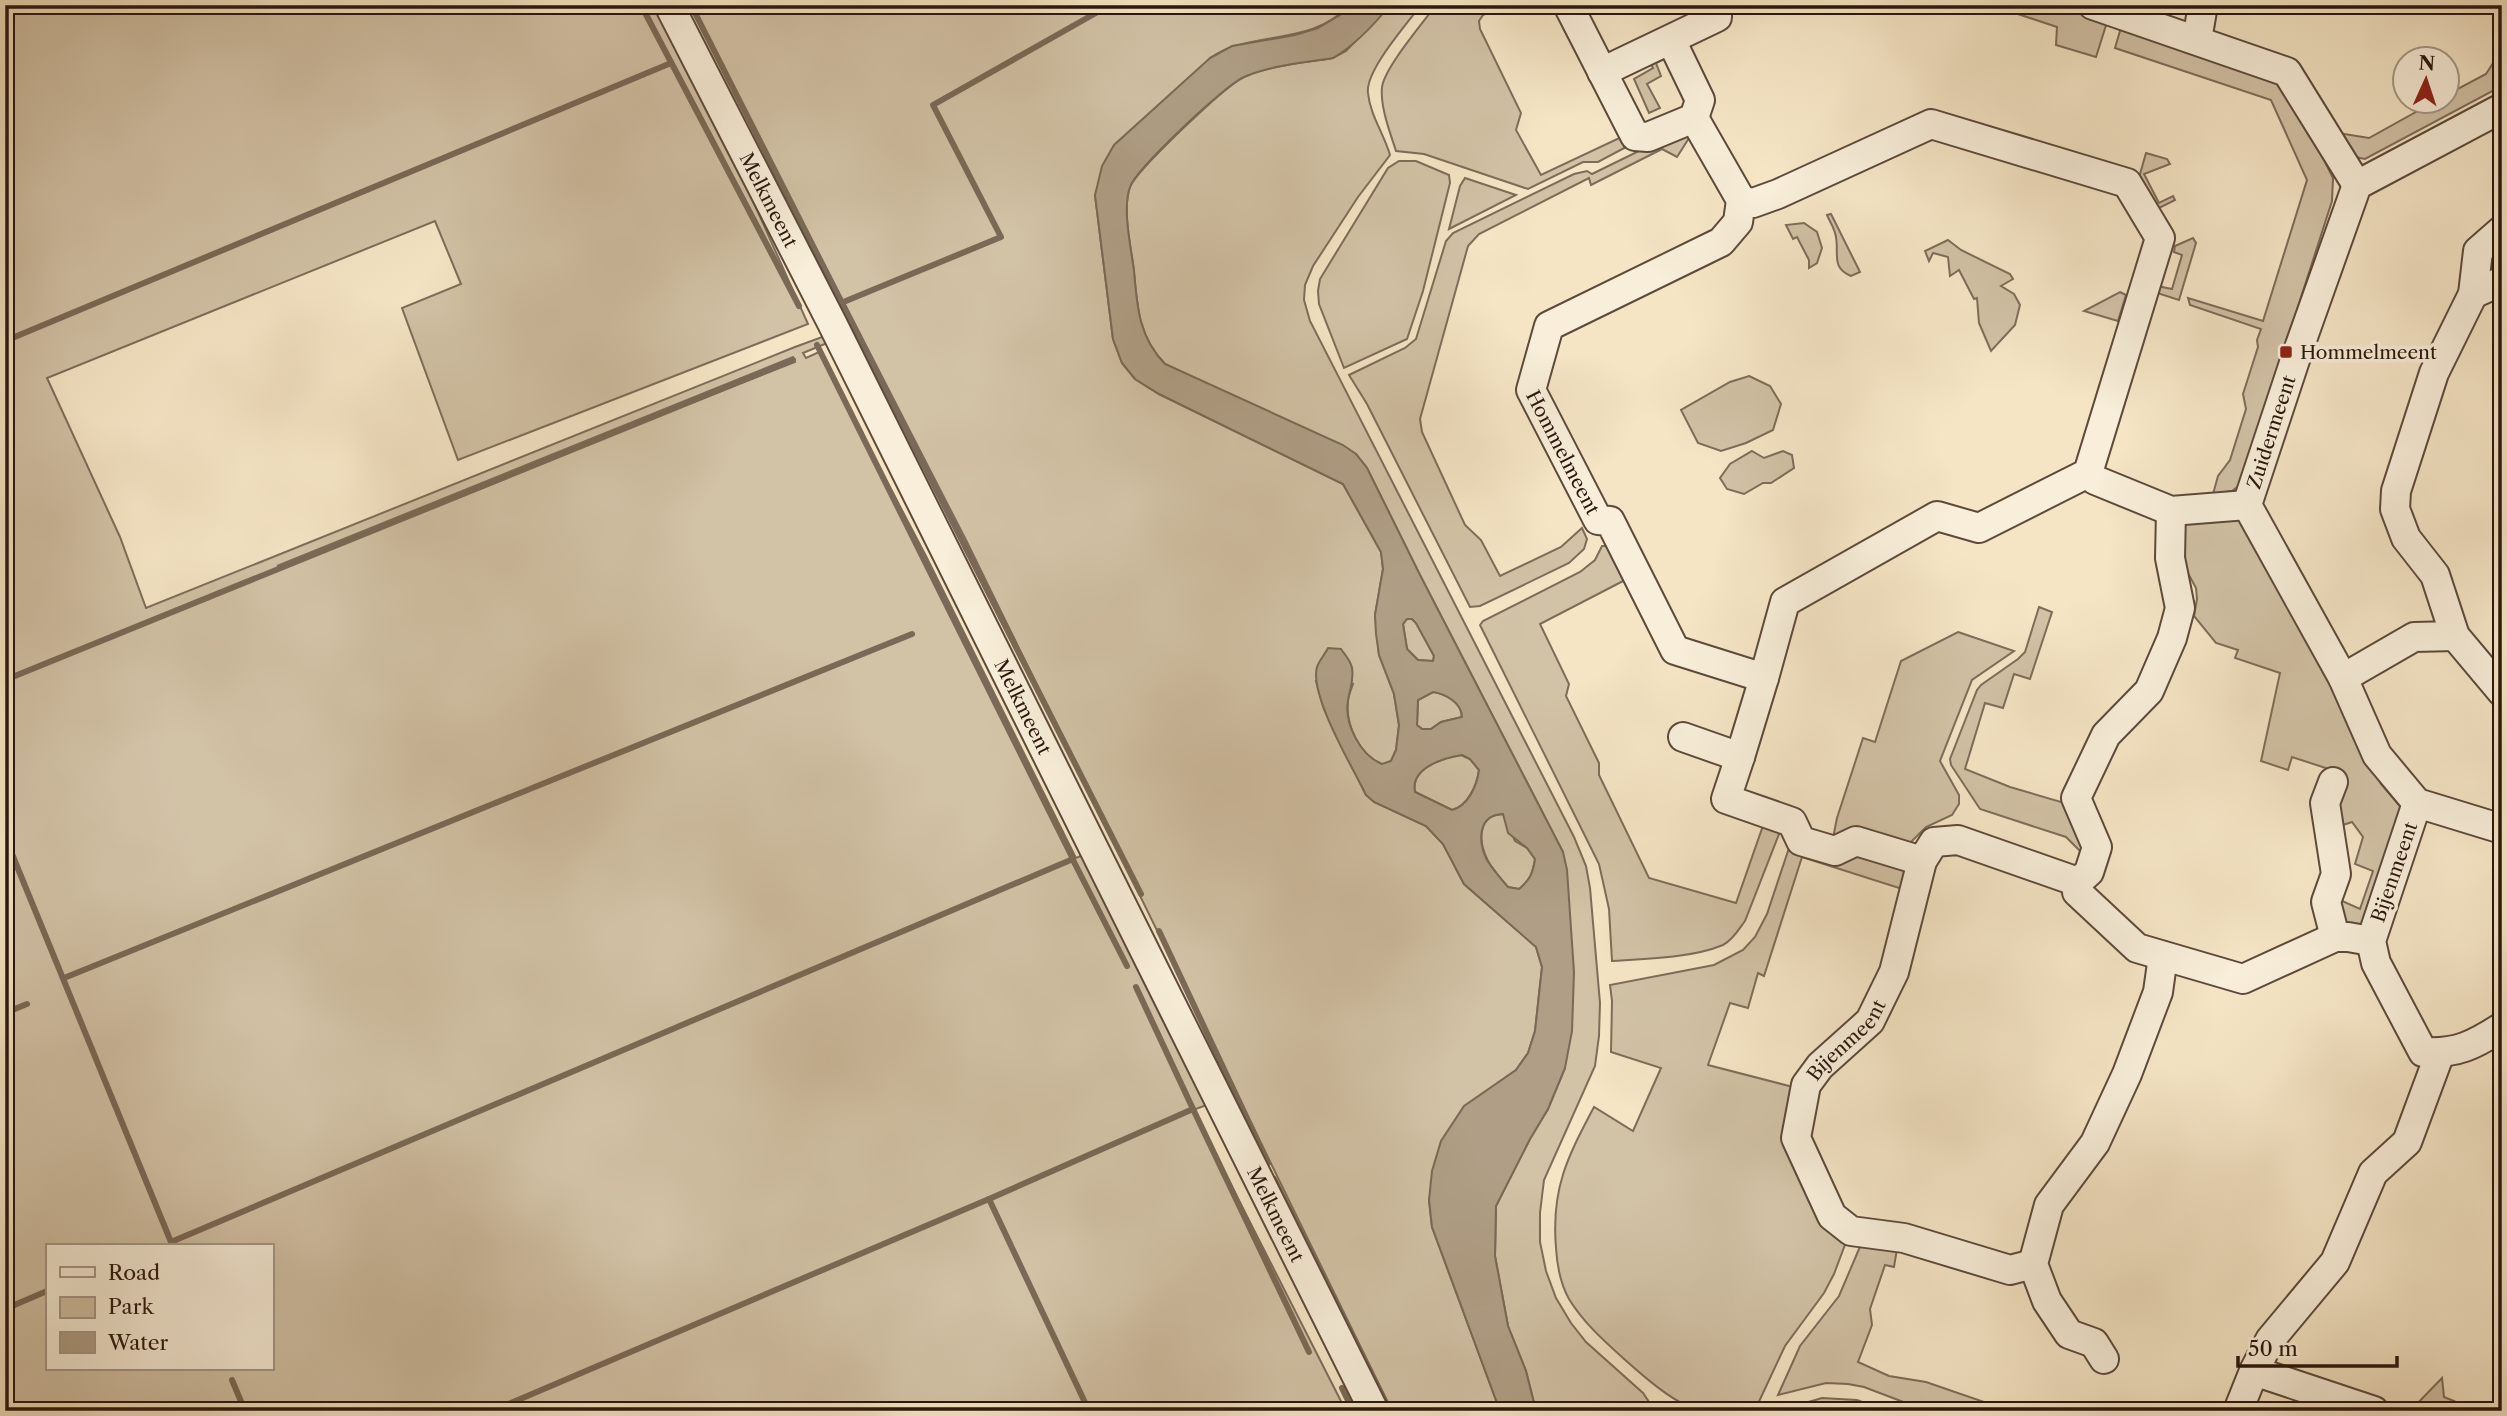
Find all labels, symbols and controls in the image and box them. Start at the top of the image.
north arrow [2392,46,2462,116]
text: N [2418,52,2436,75]
street label: Melkmeent [735,149,802,252]
place label: Hommelmeent [2300,341,2437,364]
marker: Hommelmeent [2278,344,2294,360]
street label: Zuidermeent [2242,372,2301,492]
street label: Hommelmeent [1521,387,1604,519]
street label: Melkmeent [989,655,1056,759]
street label: Bijenmeent [2367,819,2422,925]
street label: Bijenmeent [1802,996,1891,1085]
street label: Melkmeent [1242,1163,1309,1266]
legend [46,1244,273,1370]
text: Road [108,1260,160,1285]
text: Park [108,1294,154,1319]
scale bar [2238,1325,2397,1369]
text: Water [107,1330,168,1355]
text: 50 m [2248,1336,2298,1361]

